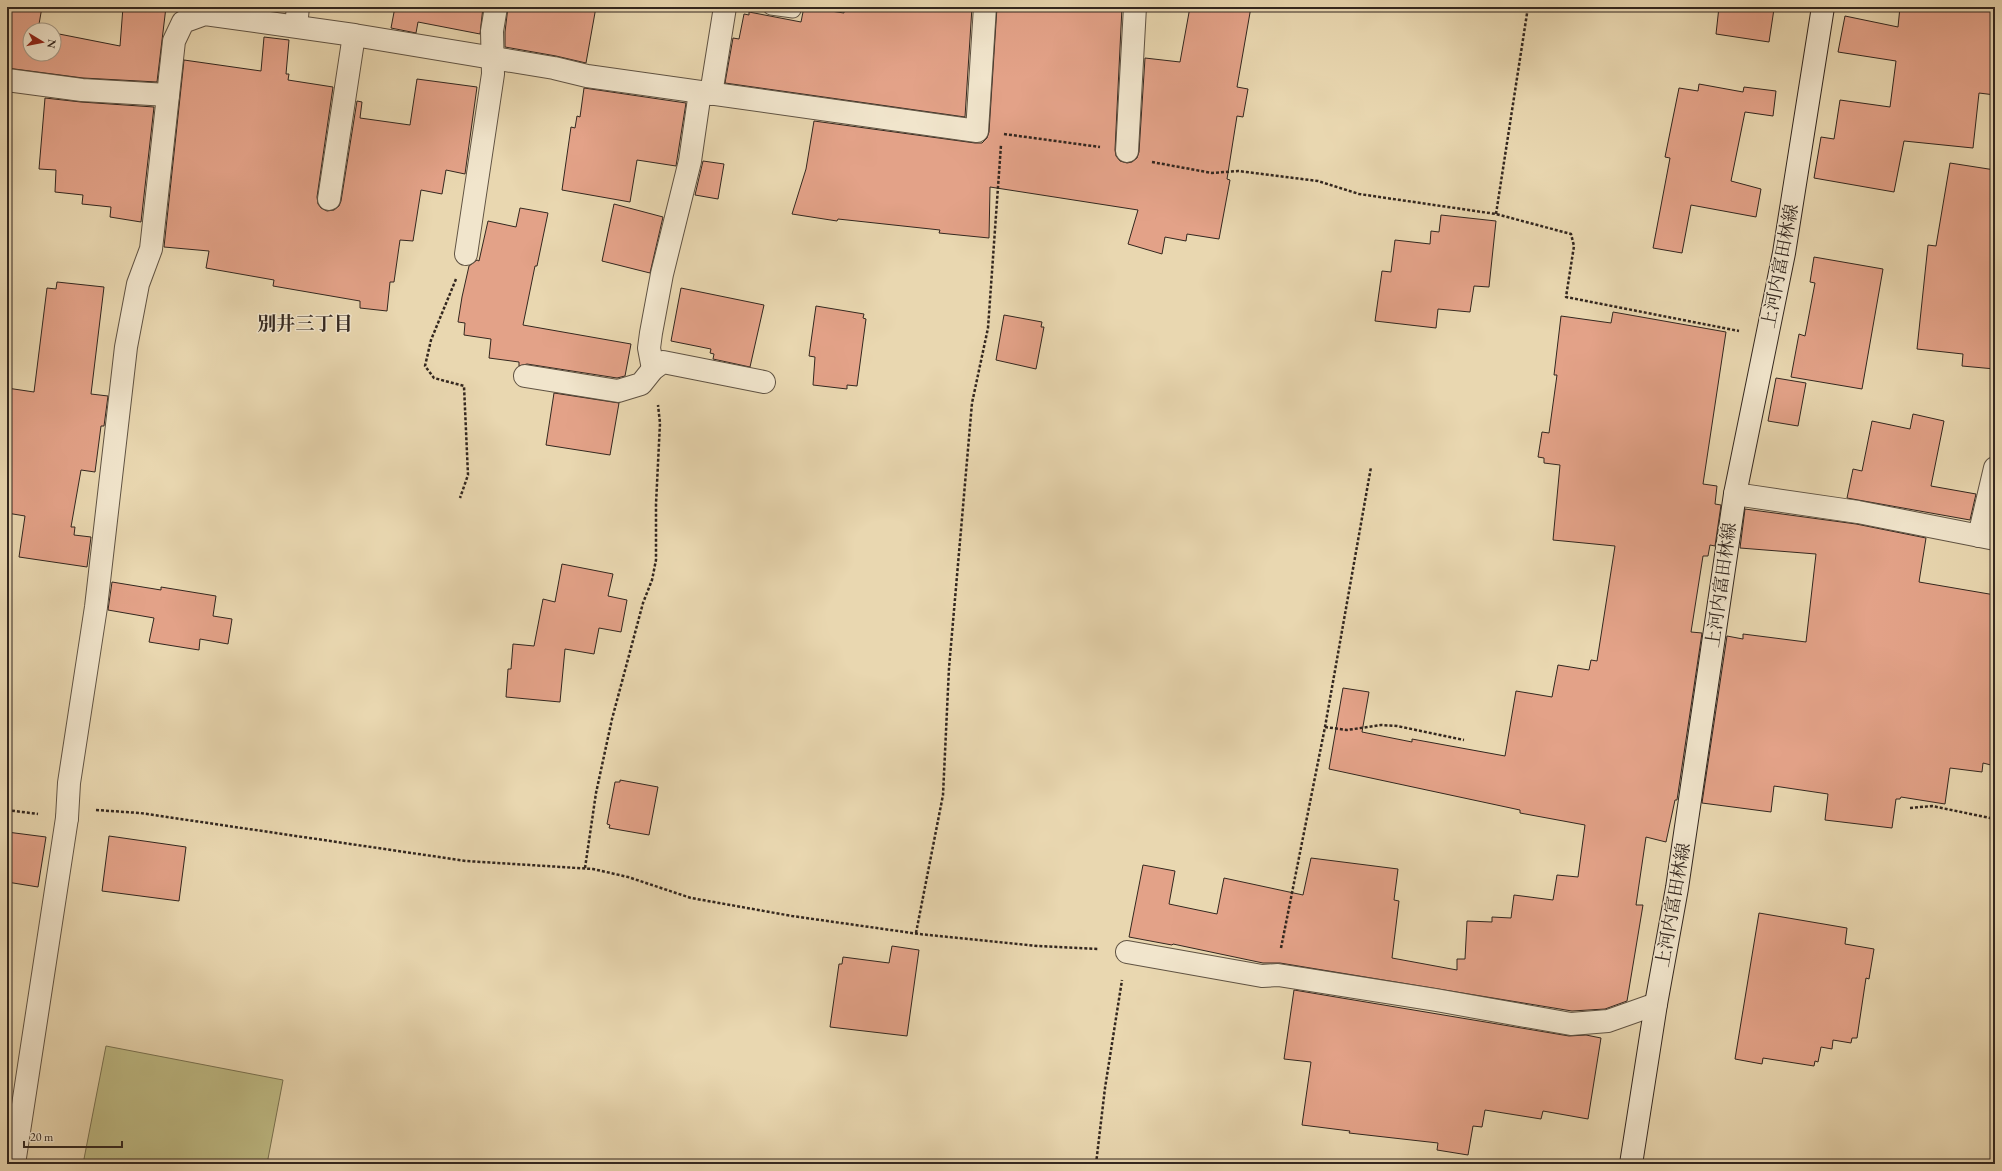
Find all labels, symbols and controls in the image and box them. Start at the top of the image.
north arrow [22,22,62,62]
text: N [44,38,60,49]
street label: 上河内富田林線 [1756,202,1803,330]
district label: 別井三丁目 [257,311,353,336]
street label: 上河内富田林線 [1700,521,1741,649]
street label: 上河内富田林線 [1650,841,1695,969]
scale bar [24,1123,122,1149]
text: 20 m [30,1129,54,1145]

